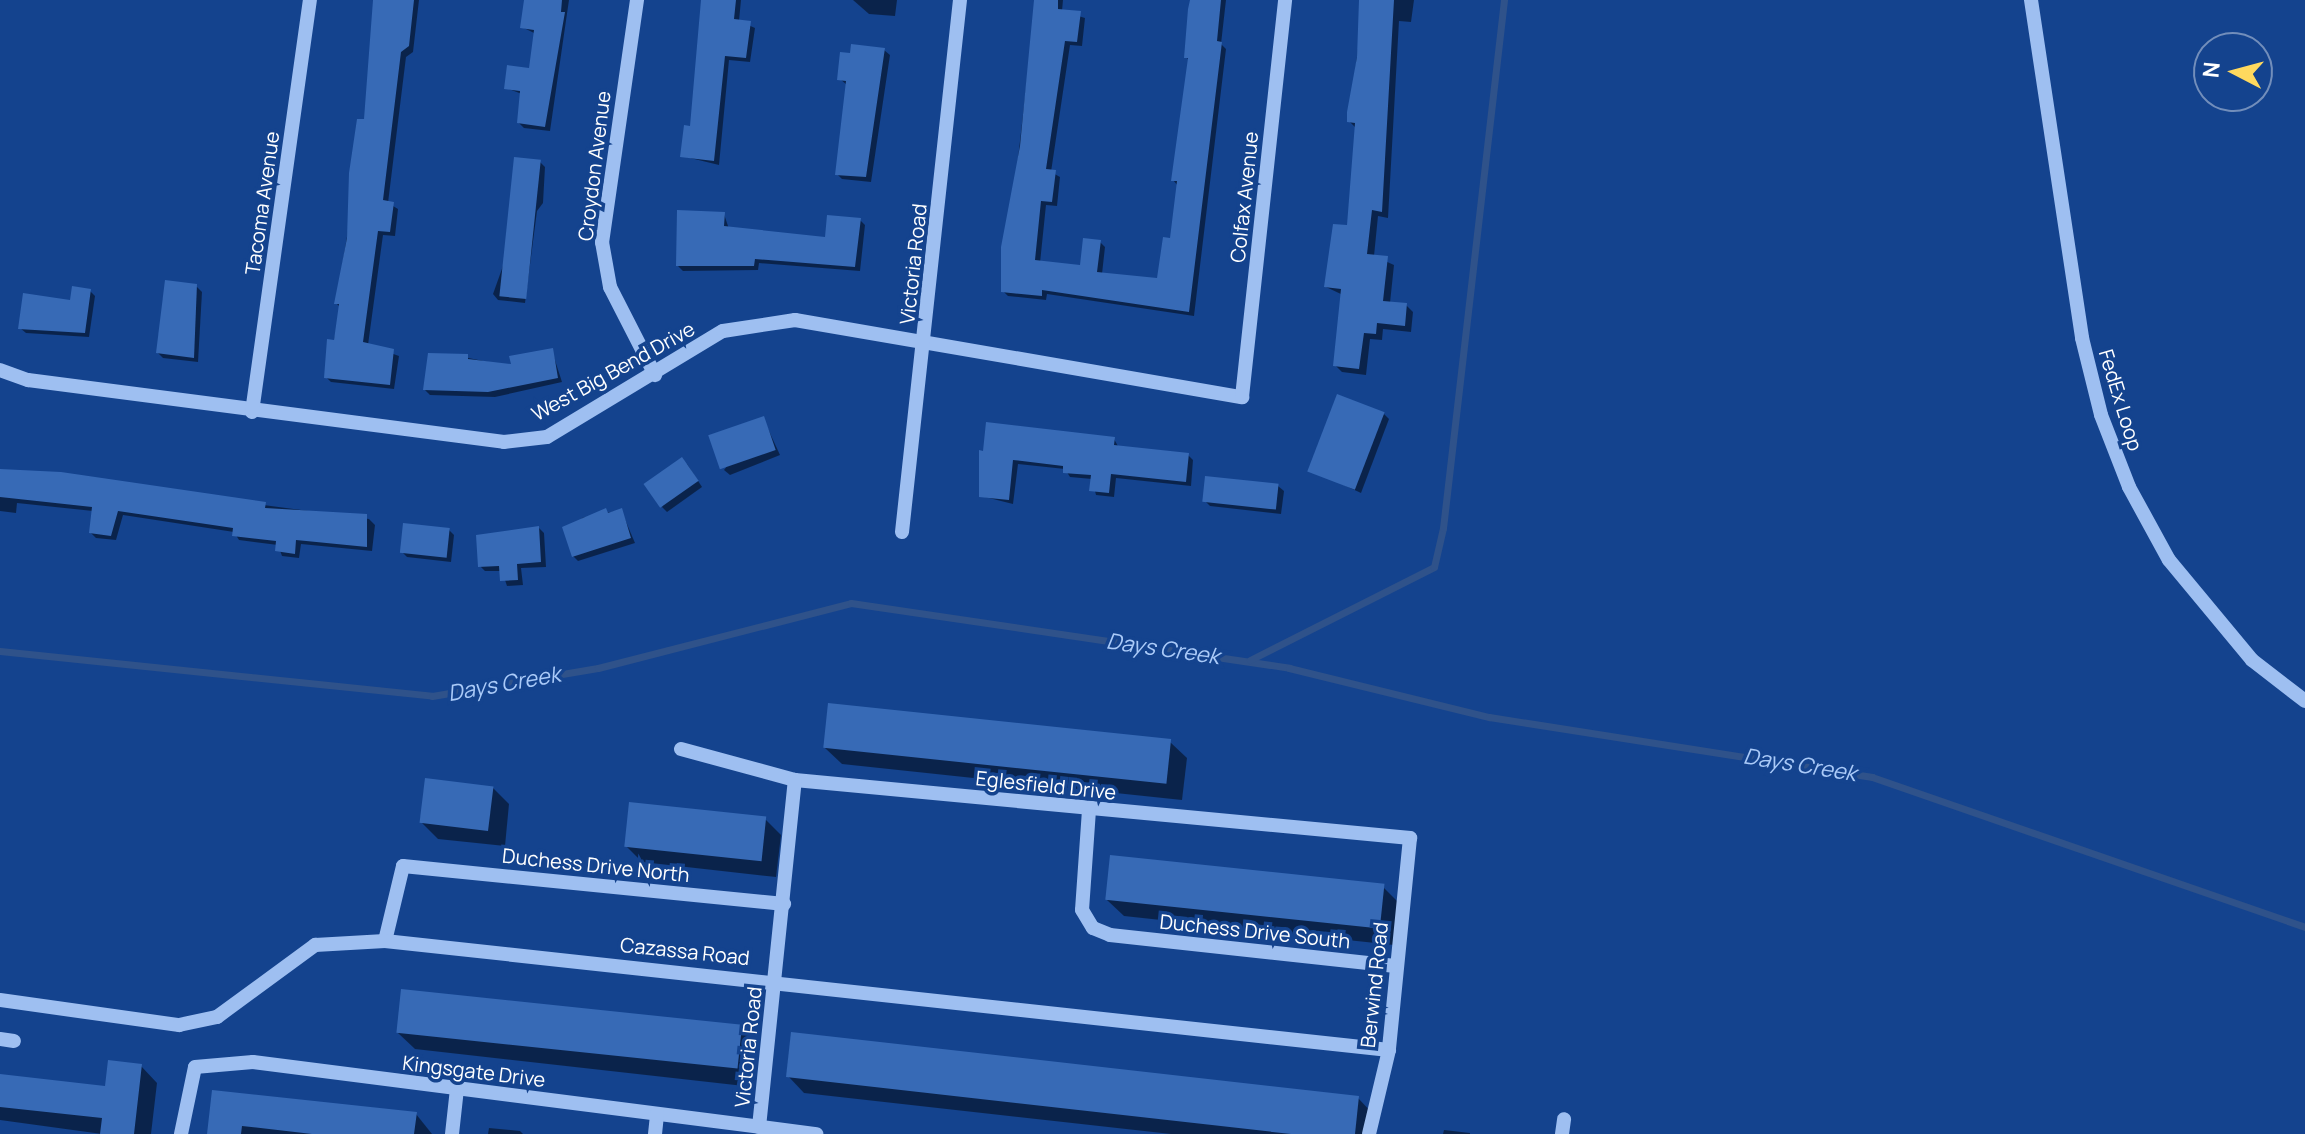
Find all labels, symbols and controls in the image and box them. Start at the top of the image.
north arrow [2193,32,2273,112]
text: N [2195,60,2227,79]
street label: Croydon Avenue [573,90,615,242]
street label: Tacoma Avenue [240,130,284,276]
street label: Colfax Avenue [1225,130,1263,264]
street label: Victoria Road [895,202,931,326]
street label: West Big Bend Drive [527,316,699,426]
street label: FedEx Loop [2094,346,2148,454]
water label: Days Creek [1105,628,1221,670]
water label: Days Creek [446,661,562,707]
water label: Days Creek [1742,743,1858,787]
street label: Eglesfield Drive [975,766,1117,804]
street label: Duchess Drive North [501,843,691,887]
street label: Duchess Drive South [1158,909,1352,953]
street label: Berwind Road [1355,921,1393,1049]
street label: Cazassa Road [619,932,751,970]
street label: Victoria Road [730,985,766,1109]
street label: Kingsgate Drive [401,1050,547,1092]

